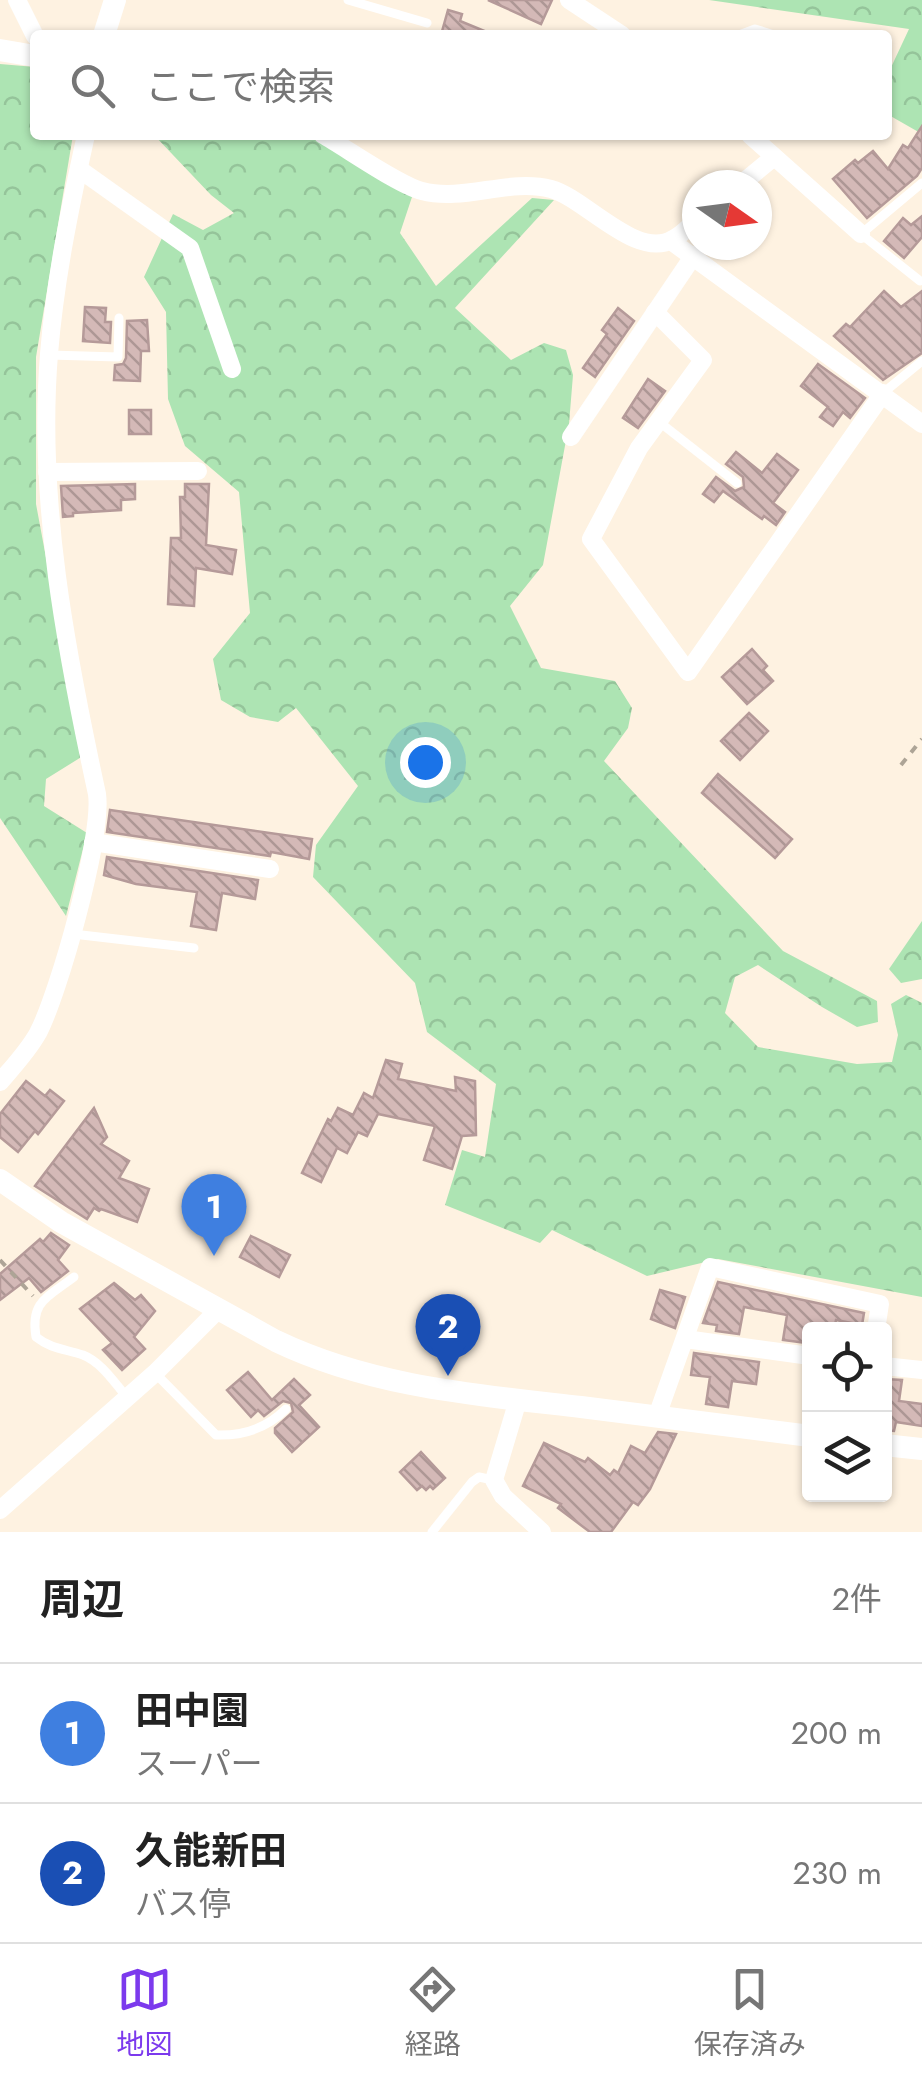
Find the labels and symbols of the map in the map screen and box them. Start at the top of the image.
north arrow [682,170,772,260]
your location [400,737,451,788]
pin: 1 [182,1174,246,1256]
pin: 2 [416,1294,480,1376]

